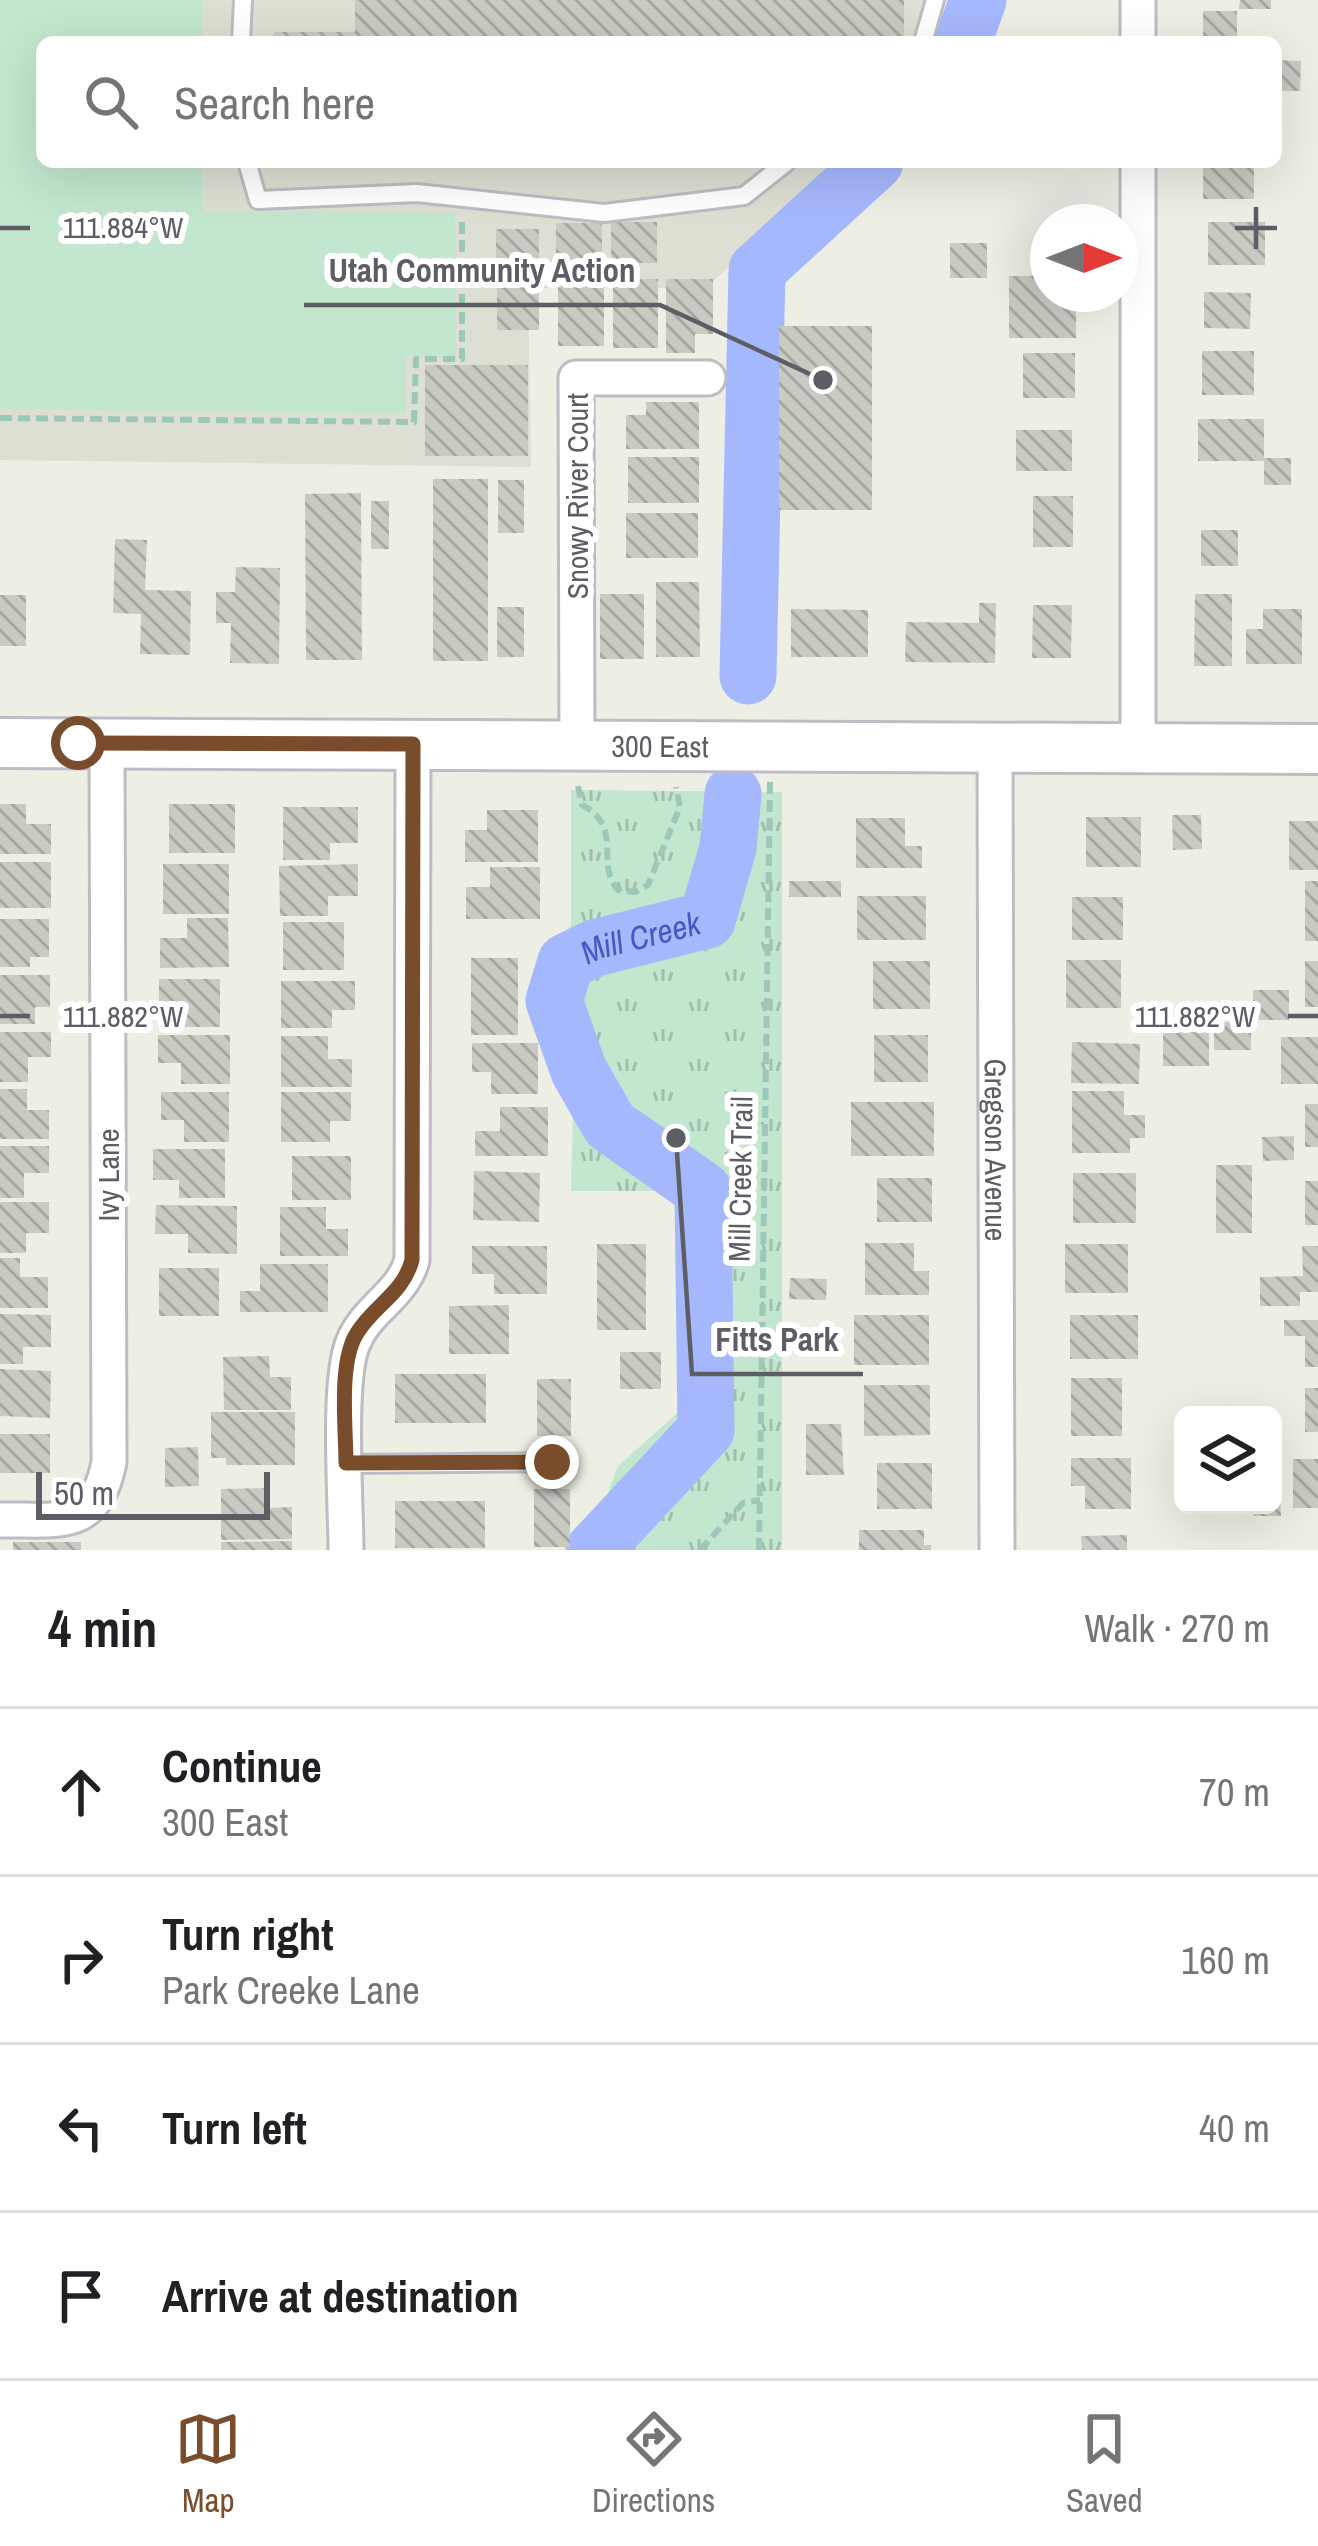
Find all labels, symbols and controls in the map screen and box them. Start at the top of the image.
search box [36,36,1282,168]
icon: search [78,69,144,135]
text: Search here [174,72,375,133]
north arrow [1030,204,1138,312]
text: 111.884°W [63,207,183,247]
callout: Utah Community Action [304,236,660,305]
text: Utah Community Action [328,248,636,292]
street label: Snowy River Court [557,393,597,599]
route start [51,716,105,770]
street label: 300 East [611,726,709,766]
water label: Mill Creek [573,900,706,974]
text: 111.882°W [63,996,183,1036]
text: 111.882°W [1135,996,1255,1036]
street label: Gregson Avenue [976,1058,1016,1242]
street label: Mill Creek Trail [719,1096,761,1262]
street label: Ivy Lane [88,1129,128,1222]
callout: Fitts Park [692,1305,863,1374]
text: Fitts Park [715,1317,840,1361]
map controls [1174,1406,1282,1514]
button: layers [1174,1406,1282,1514]
route end [525,1435,579,1489]
scale bar [36,1466,270,1519]
text: 50 m [54,1471,114,1515]
text: 4 min [48,1594,157,1663]
text: Walk · 270 m [1085,1602,1270,1654]
text: Continue [162,1735,322,1796]
icon: ahead [48,1759,114,1825]
text: 70 m [1199,1766,1270,1818]
text: 300 East [162,1796,288,1848]
text: Turn right [162,1903,334,1964]
icon: right [48,1927,114,1993]
text: 160 m [1181,1934,1270,1986]
text: Park Creeke Lane [162,1964,420,2016]
icon: left [48,2095,114,2161]
text: Turn left [162,2097,307,2158]
text: 40 m [1199,2102,1270,2154]
icon: arrive [48,2263,114,2329]
text: Arrive at destination [162,2265,519,2326]
tab: Map [175,2406,241,2522]
tab: Directions [592,2406,715,2522]
tab: Saved [1066,2406,1143,2522]

